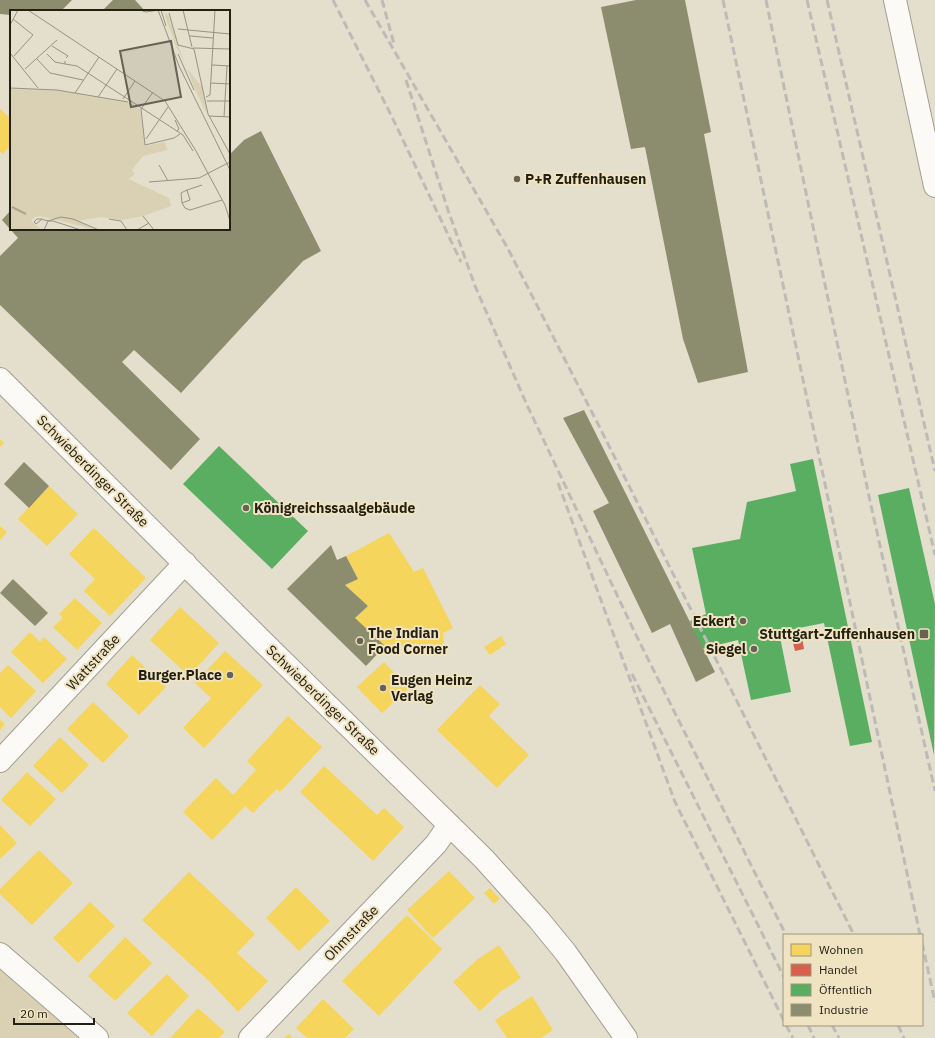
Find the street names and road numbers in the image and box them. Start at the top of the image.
street label: Schwieberdinger Straße [33,411,153,531]
street label: Wattstraße [62,630,124,694]
street label: Schwieberdinger Straße [262,641,384,759]
street label: Ohmstraße [320,901,382,965]

